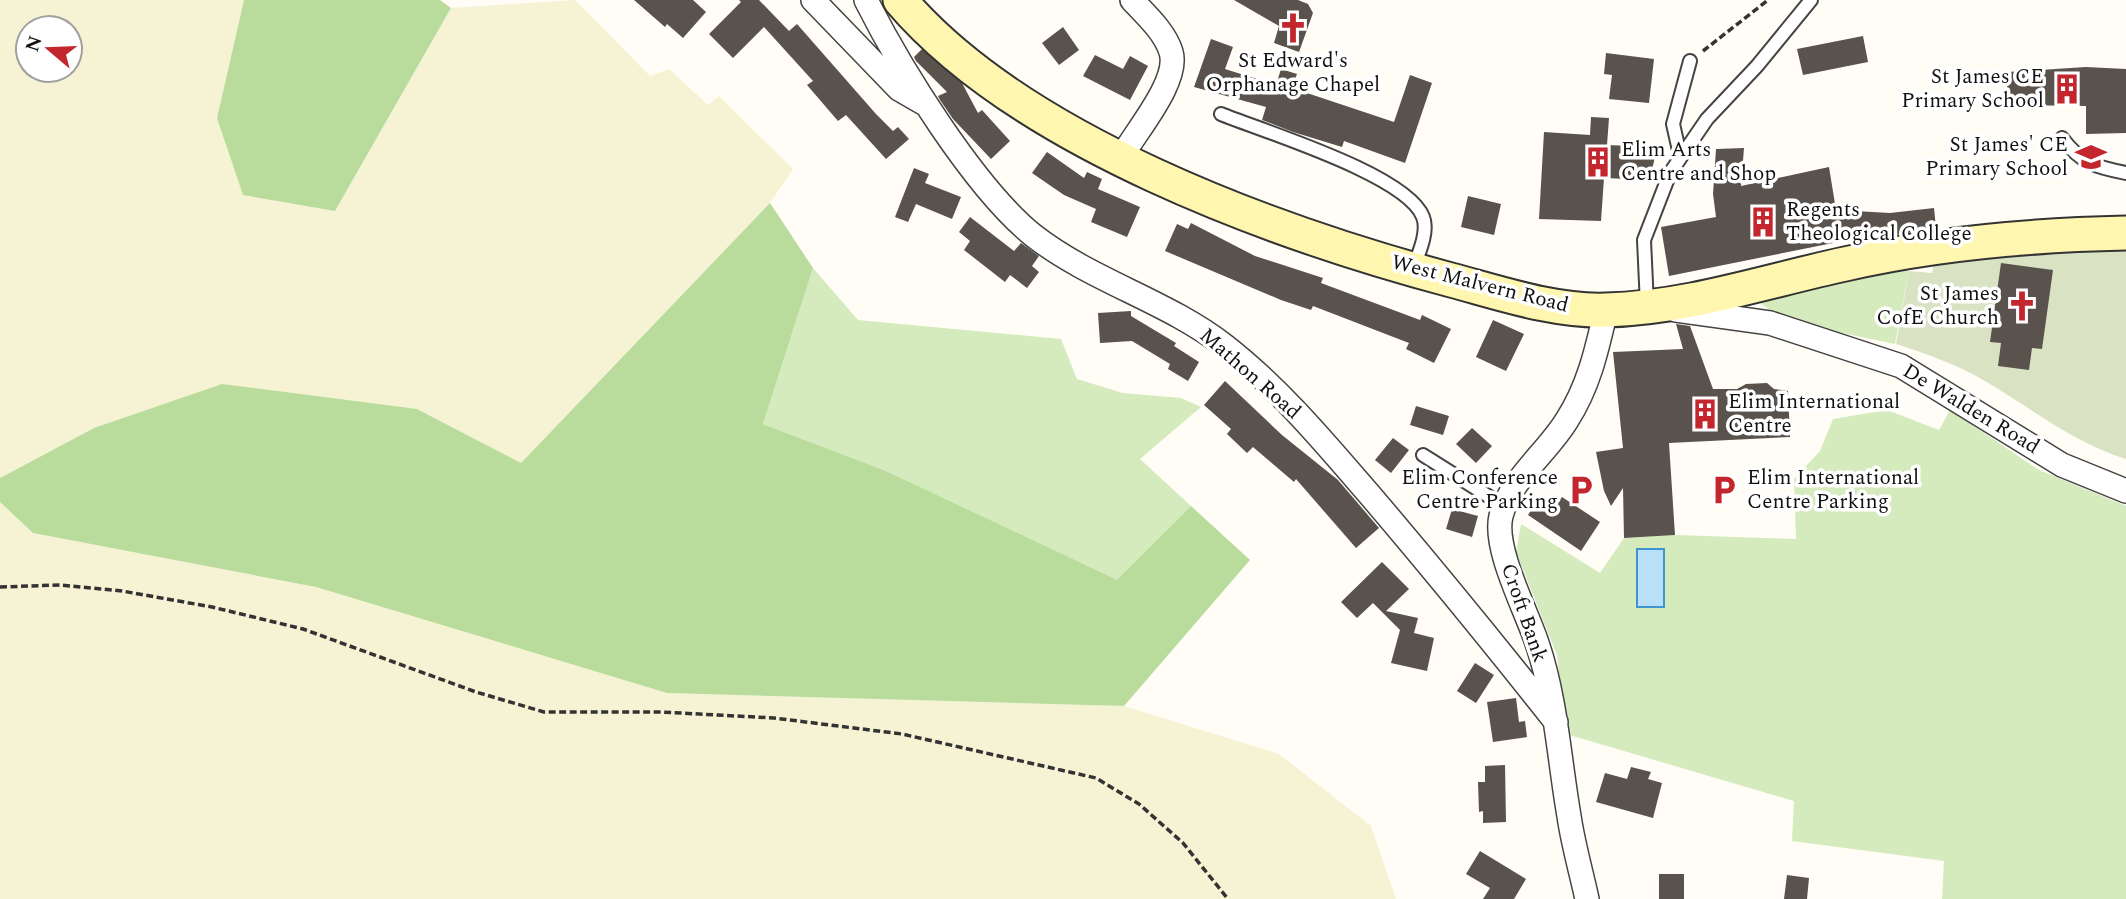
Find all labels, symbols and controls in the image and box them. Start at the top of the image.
church icon: St Edward's Orphanage Chapel [1276,11,1310,45]
north arrow [14,14,84,84]
text: N [18,32,51,56]
place label: St Edward's Orphanage Chapel [1206,45,1380,101]
place label: St James CE Primary School [1901,61,2044,117]
building icon: St James CE Primary School [2050,72,2084,106]
place label: St James' CE Primary School [1925,129,2068,185]
place label: Elim Arts Centre and Shop [1621,134,1776,190]
school or university icon: St James' CE Primary School [2074,140,2108,174]
building icon: Elim Arts Centre and Shop [1581,145,1615,179]
place label: Regents Theological College [1786,194,1972,250]
building icon: Regents Theological College [1746,205,1780,239]
street label: West Malvern Road [1388,246,1572,322]
place label: St James CofE Church [1876,278,1999,334]
church icon: St James CofE Church [2005,289,2039,323]
street label: Mathon Road [1192,321,1308,427]
street label: De Walden Road [1896,355,2046,463]
place label: Elim International Centre [1728,386,1900,442]
building icon: Elim International Centre [1688,397,1722,431]
place label: Elim Conference Centre Parking [1401,462,1558,518]
place label: Elim International Centre Parking [1747,462,1919,518]
parking icon: Elim Conference Centre Parking [1564,473,1598,507]
parking icon: Elim International Centre Parking [1707,473,1741,507]
street label: Croft Bank [1492,559,1556,667]

